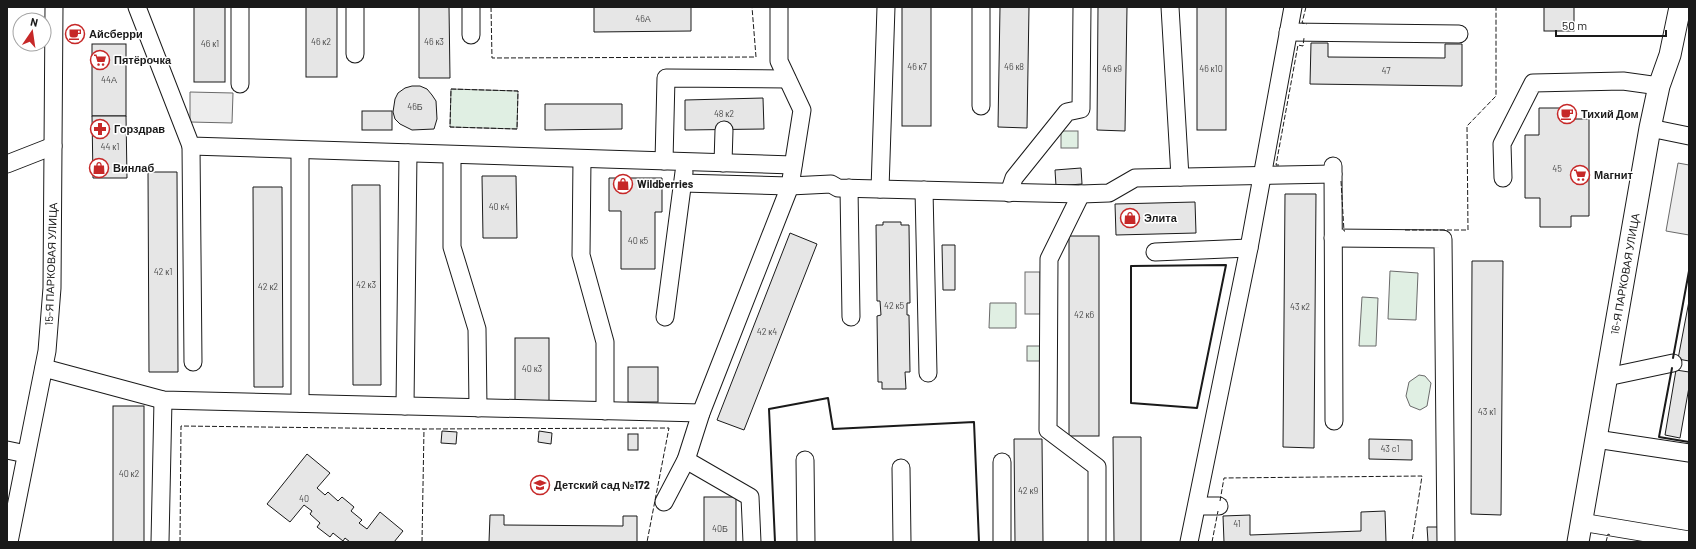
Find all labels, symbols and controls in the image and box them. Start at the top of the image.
north arrow [12,12,52,52]
scale bar [1556,12,1666,38]
house number: 46А [635,13,651,24]
text: N [29,15,39,29]
text: 50 m [1562,18,1587,32]
cafe icon: Айсберри [64,23,86,45]
place label: Айсберри [89,27,143,40]
house number: 46 к2 [311,36,331,47]
house number: 46 к3 [424,36,444,47]
house number: 46 к1 [201,38,219,49]
supermarket icon: Пятёрочка [89,49,111,71]
place label: Пятёрочка [114,53,172,66]
house number: 46 к7 [907,61,928,72]
house number: 46 к8 [1004,61,1024,72]
house number: 46 к9 [1102,63,1122,74]
house number: 46 к10 [1199,63,1223,74]
house number: 47 [1382,65,1391,76]
house number: 44А [101,74,117,85]
house number: 46Б [407,101,423,112]
cafe icon: Тихий Дом [1556,103,1578,125]
place label: Тихий Дом [1581,107,1639,120]
house number: 48 к2 [714,108,734,119]
pharmacy icon: Горздрав [89,118,111,140]
place label: Горздрав [114,122,165,135]
house number: 44 к1 [101,141,119,152]
shop icon: Винлаб [88,157,110,179]
place label: Винлаб [113,161,154,174]
house number: 45 [1552,163,1562,174]
supermarket icon: Магнит [1569,164,1591,186]
place label: Магнит [1594,168,1633,181]
shop icon: Wildberries [612,173,634,195]
place label: Wildberries [637,177,694,190]
house number: 40 к4 [489,201,509,212]
street label: 15-Я ПАРКОВАЯ УЛИЦА [42,202,59,326]
shop icon: Элита [1119,207,1141,229]
place label: Элита [1144,211,1178,224]
street label: 16-Я ПАРКОВАЯ УЛИЦА [1607,212,1642,336]
house number: 40 к5 [628,235,649,246]
house number: 42 к1 [154,266,172,277]
house number: 42 к3 [356,279,376,290]
house number: 42 к2 [258,281,278,292]
house number: 42 к5 [884,300,904,311]
house number: 43 к2 [1290,301,1310,312]
house number: 42 к6 [1074,309,1094,320]
house number: 42 к4 [757,326,777,337]
house number: 40 к3 [522,363,543,374]
house number: 43 к1 [1478,406,1496,417]
house number: 43 c1 [1380,443,1400,454]
house number: 40 к2 [119,468,139,479]
school or university icon: Детский сад №172 [529,474,551,496]
place label: Детский сад №172 [554,478,650,491]
house number: 42 к9 [1018,485,1038,496]
house number: 40 [299,493,309,504]
house number: 41 [1233,518,1241,529]
house number: 40Б [712,523,728,534]

